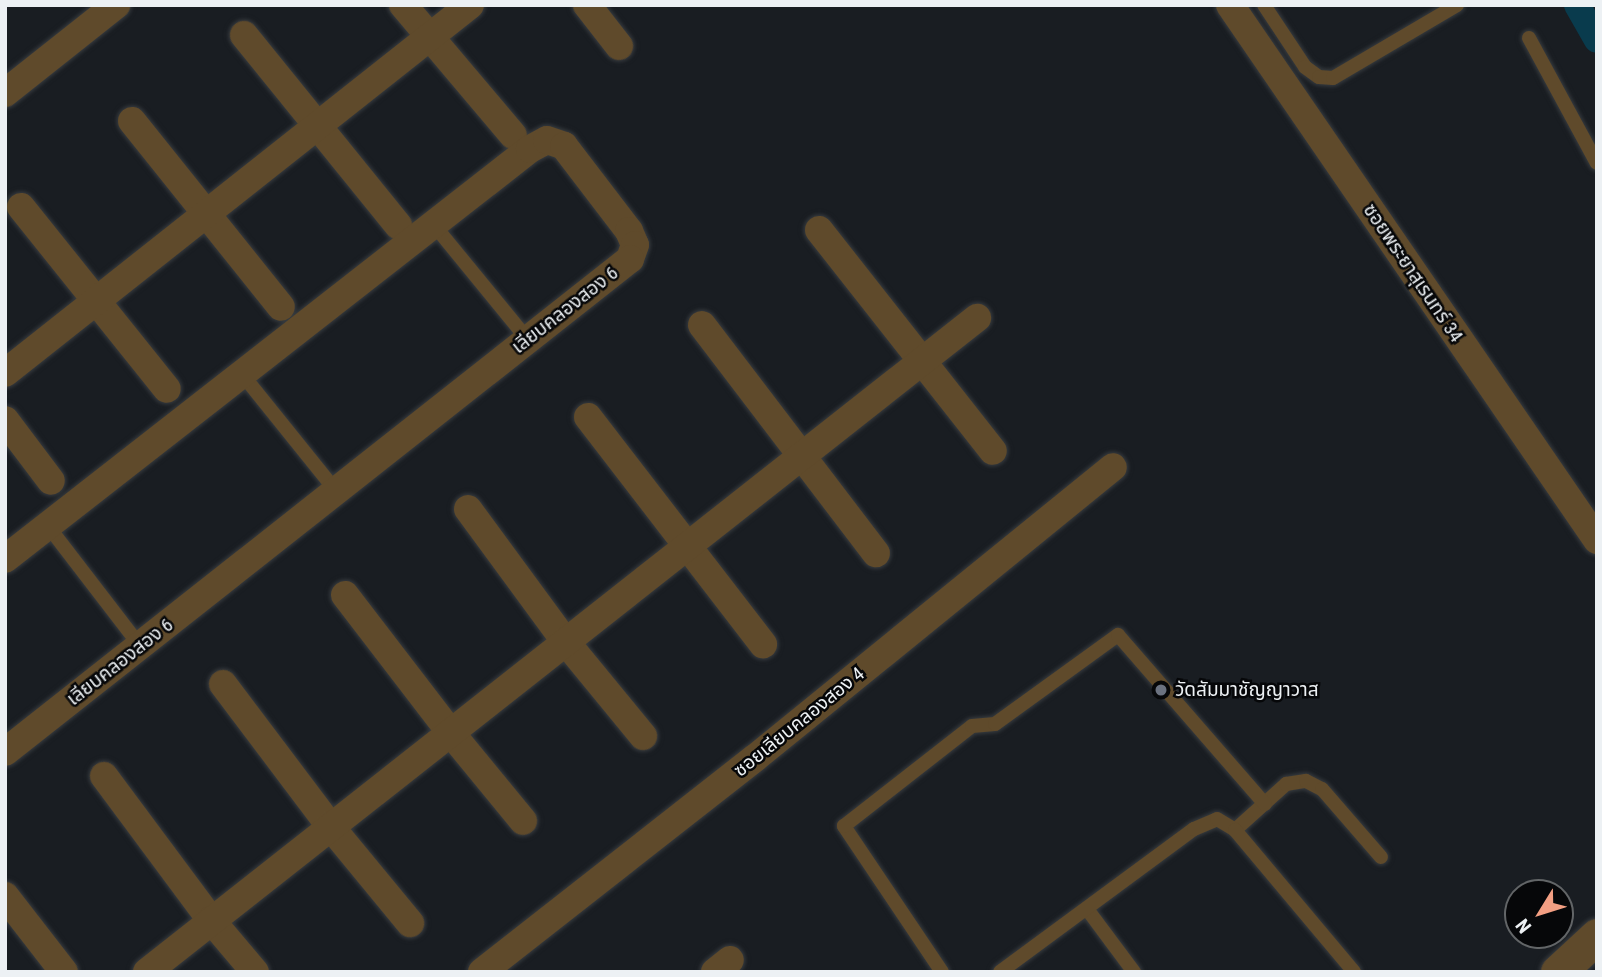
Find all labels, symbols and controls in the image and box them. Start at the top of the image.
street label: ซอยพระยาสุเรนทร์ 34 [1358,200,1468,346]
street label: เลียบคลองสอง 6 [507,262,623,358]
street label: เลียบคลองสอง 6 [62,614,178,710]
street label: ซอยเลียบคลองสอง 4 [729,662,869,782]
place label: วัดสัมมาชัญญาวาส [1175,679,1319,701]
marker: วัดสัมมาชัญญาวาส [1153,682,1169,698]
north arrow [1504,879,1574,949]
text: N [1511,914,1536,938]

